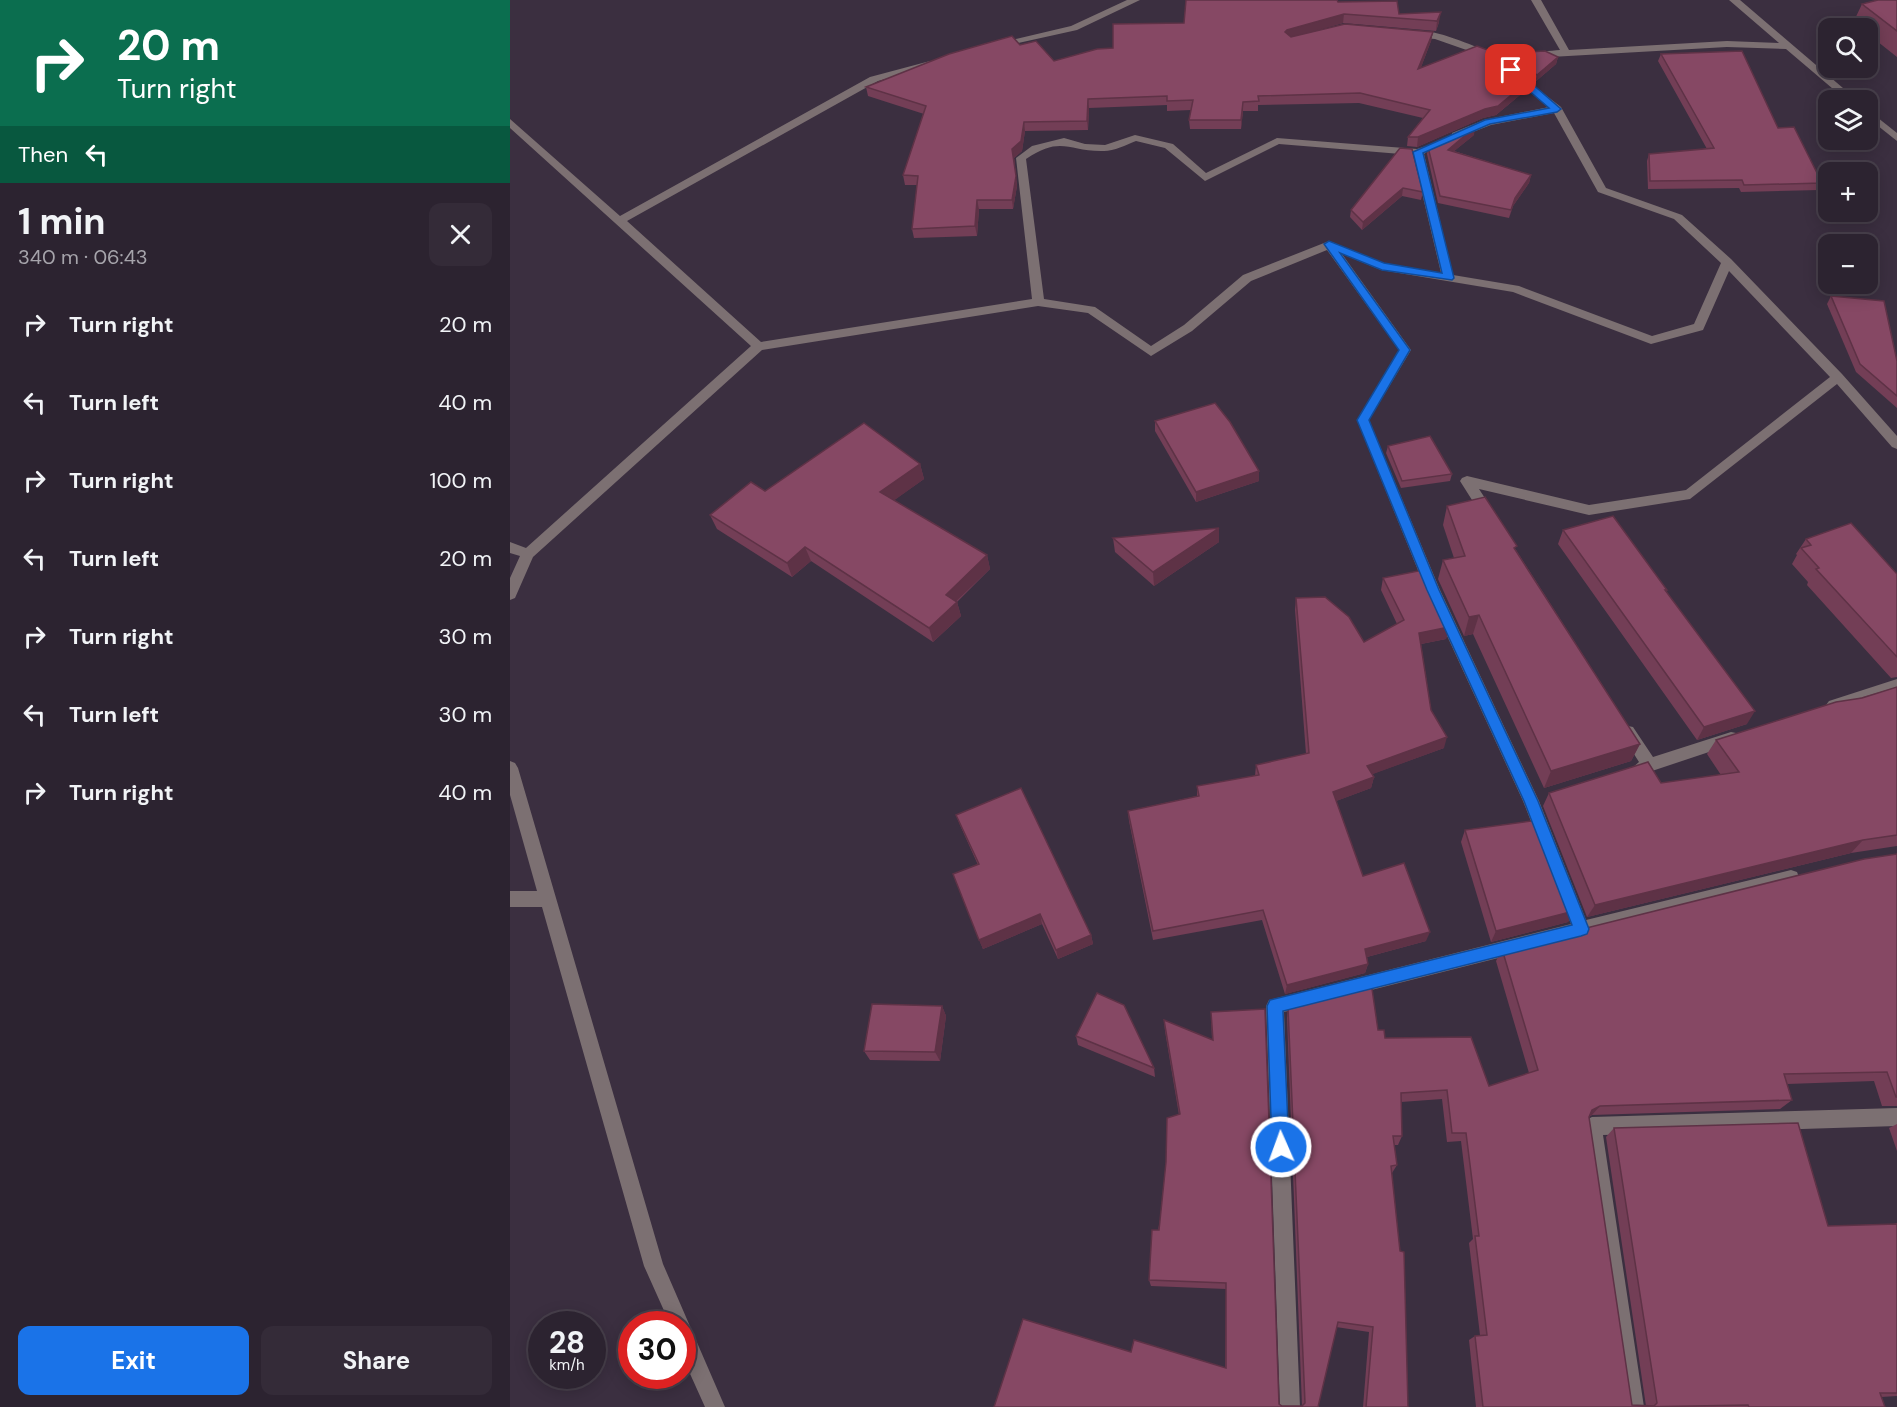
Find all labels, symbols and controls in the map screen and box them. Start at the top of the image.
text: 20 m [117,18,220,73]
map controls [1818,18,1878,294]
button: search [1818,18,1878,78]
icon: right [18,24,96,102]
pin [1485,44,1536,95]
icon: arrive [1494,53,1527,86]
text: Turn right [117,71,237,106]
button: layers [1818,90,1878,150]
icon: left [80,138,113,171]
text: Then [18,140,68,169]
button: + [1818,162,1878,222]
text: 1 min [18,198,106,245]
button: close [429,203,492,266]
button: − [1818,234,1878,294]
text: 340 m · 06:43 [18,244,148,270]
icon: right [18,308,51,341]
text: Turn right [69,310,174,339]
text: 20 m [439,310,492,339]
icon: left [18,386,51,419]
text: Turn left [69,388,159,417]
text: 40 m [438,388,492,417]
icon: right [18,464,51,497]
text: Turn right [69,466,174,495]
text: 100 m [430,466,492,495]
icon: left [18,542,51,575]
text: Turn left [69,544,159,573]
text: 20 m [439,544,492,573]
icon: right [18,620,51,653]
text: Turn right [69,622,174,651]
text: 30 m [438,622,492,651]
icon: left [18,698,51,731]
text: Turn left [69,700,159,729]
text: 30 m [438,700,492,729]
icon: right [18,776,51,809]
text: Turn right [69,778,174,807]
text: 40 m [438,778,492,807]
position arrow [1249,1115,1313,1179]
speed limit sign: 30 [618,1311,696,1389]
text: 28 [549,1323,585,1362]
button: Exit [18,1326,249,1395]
button: Share [261,1326,492,1395]
text: km/h [549,1355,585,1375]

